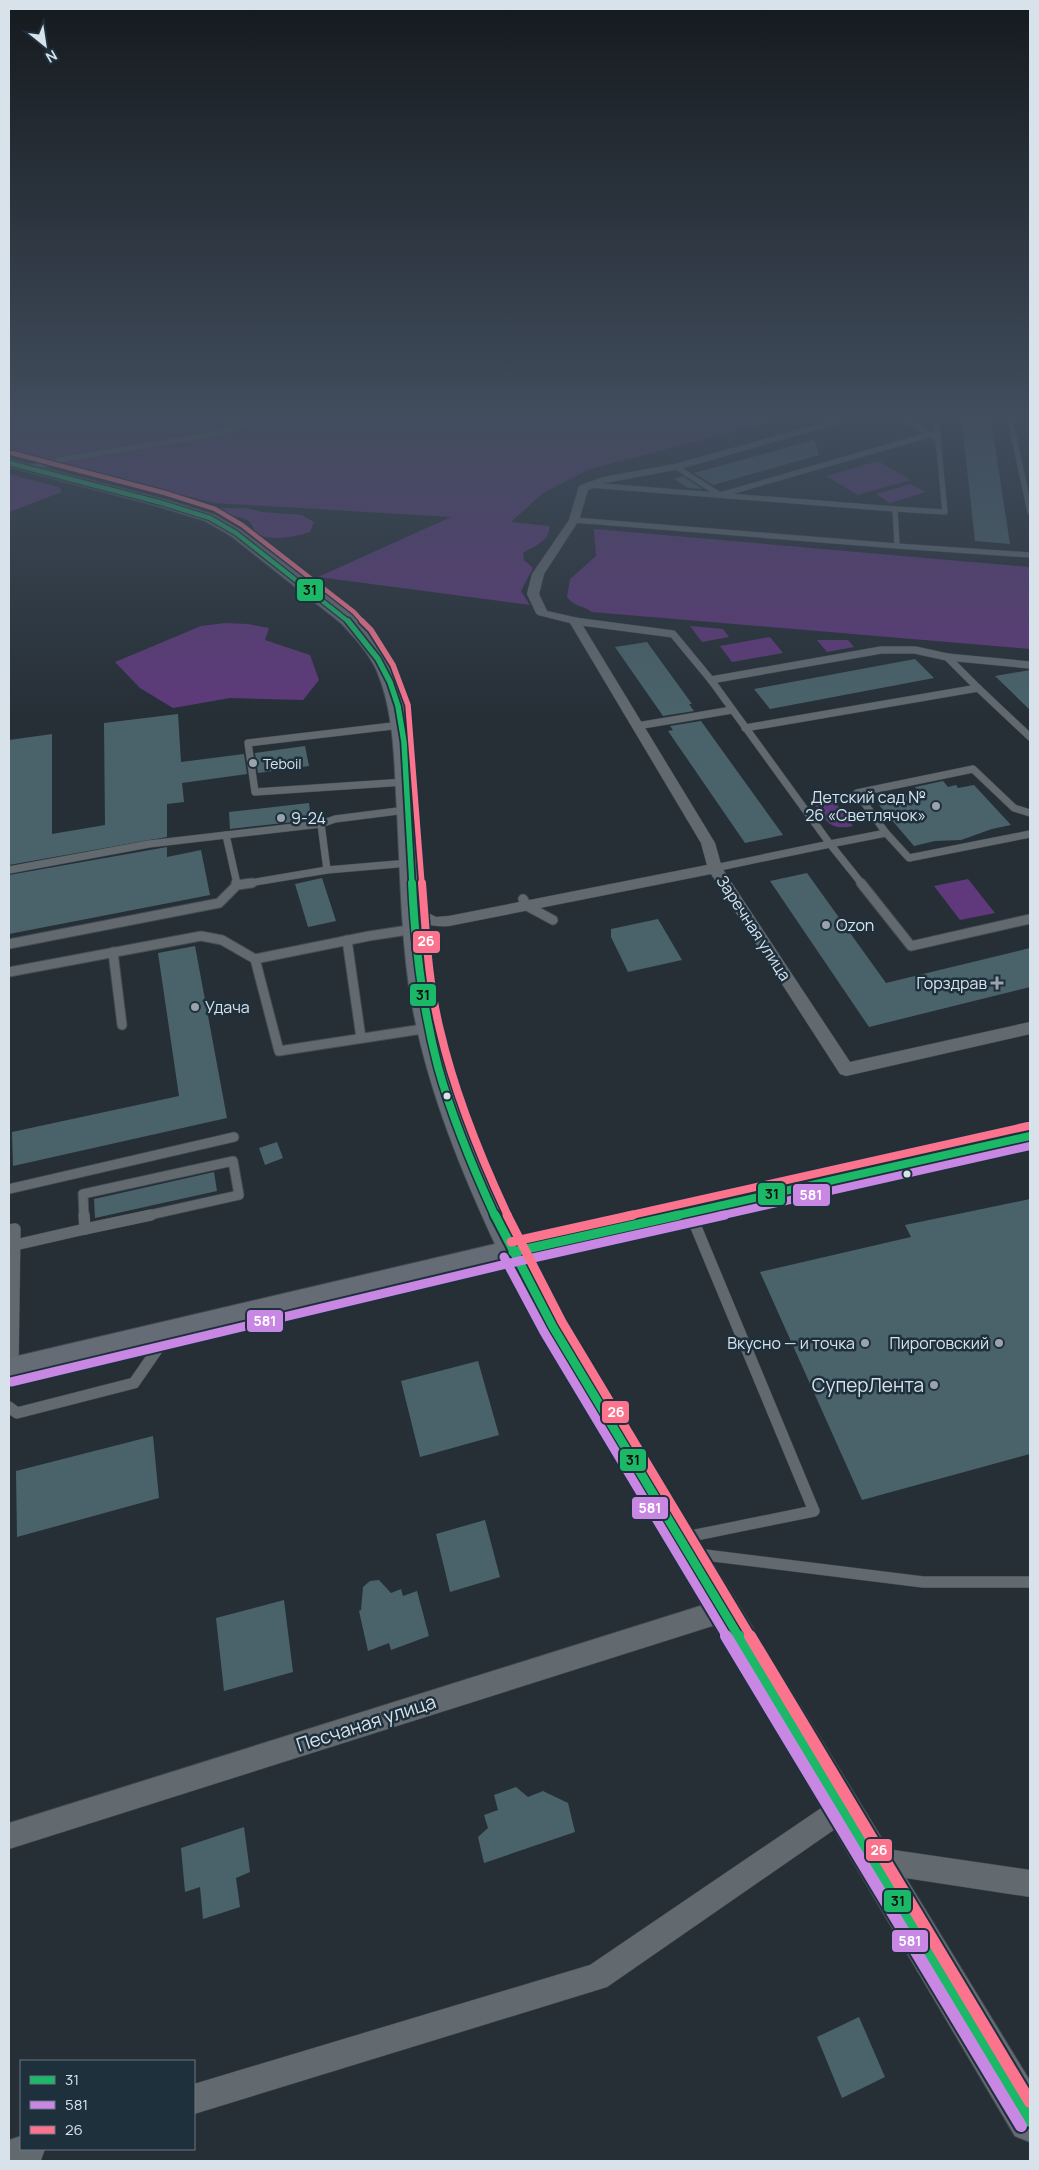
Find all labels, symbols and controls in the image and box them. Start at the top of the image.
north arrow [20,20,70,70]
text: N [43,46,61,67]
line badge: 31 [296,578,324,602]
text: 31 [303,580,317,599]
place label: Teboil [263,754,302,773]
marker: Teboil [247,757,259,769]
place label: Детский сад № 26 «Светлячок» [805,786,926,826]
marker: Детский сад № 26 «Светлячок» [930,800,942,812]
place label: 9-24 [291,807,326,829]
marker: 9-24 [275,812,287,824]
street label: Заречная улица [712,871,796,985]
place label: Ozon [836,914,874,936]
marker: Ozon [820,919,832,931]
line badge: 26 [412,930,441,954]
text: 26 [417,931,435,950]
place label: Горздрав [917,972,987,994]
marker: Горздрав [991,977,1003,989]
line badge: 31 [409,983,437,1007]
text: 31 [416,985,430,1004]
place label: Удача [205,996,250,1018]
marker: Удача [189,1001,201,1013]
unlabelled marker [442,1091,452,1101]
unlabelled marker [902,1169,912,1179]
line badge: 31 [757,1182,786,1206]
line badge: 581 [792,1183,831,1207]
text: 31 [765,1184,779,1203]
text: 581 [800,1185,822,1204]
line badge: 581 [246,1309,284,1333]
text: 581 [254,1311,276,1330]
place label: Вкусно — и точка [727,1332,855,1354]
place label: Пироговский [890,1332,989,1354]
marker: Вкусно — и точка [859,1337,871,1349]
marker: Пироговский [993,1337,1005,1349]
place label: СуперЛента [812,1372,924,1398]
marker: СуперЛента [928,1379,940,1391]
line badge: 26 [601,1400,630,1424]
text: 26 [607,1402,625,1421]
line badge: 31 [619,1448,647,1472]
text: 31 [626,1450,640,1469]
line badge: 581 [631,1496,669,1520]
text: 581 [639,1498,661,1517]
street label: Песчаная улица [293,1688,439,1758]
line badge: 26 [865,1838,893,1862]
text: 26 [870,1840,888,1859]
line badge: 31 [883,1889,912,1913]
text: 31 [891,1891,905,1910]
line badge: 581 [891,1929,929,1953]
text: 581 [899,1931,921,1950]
legend [20,2060,195,2150]
text: 31 [65,2069,79,2090]
text: 581 [65,2094,88,2115]
text: 26 [65,2119,83,2140]

